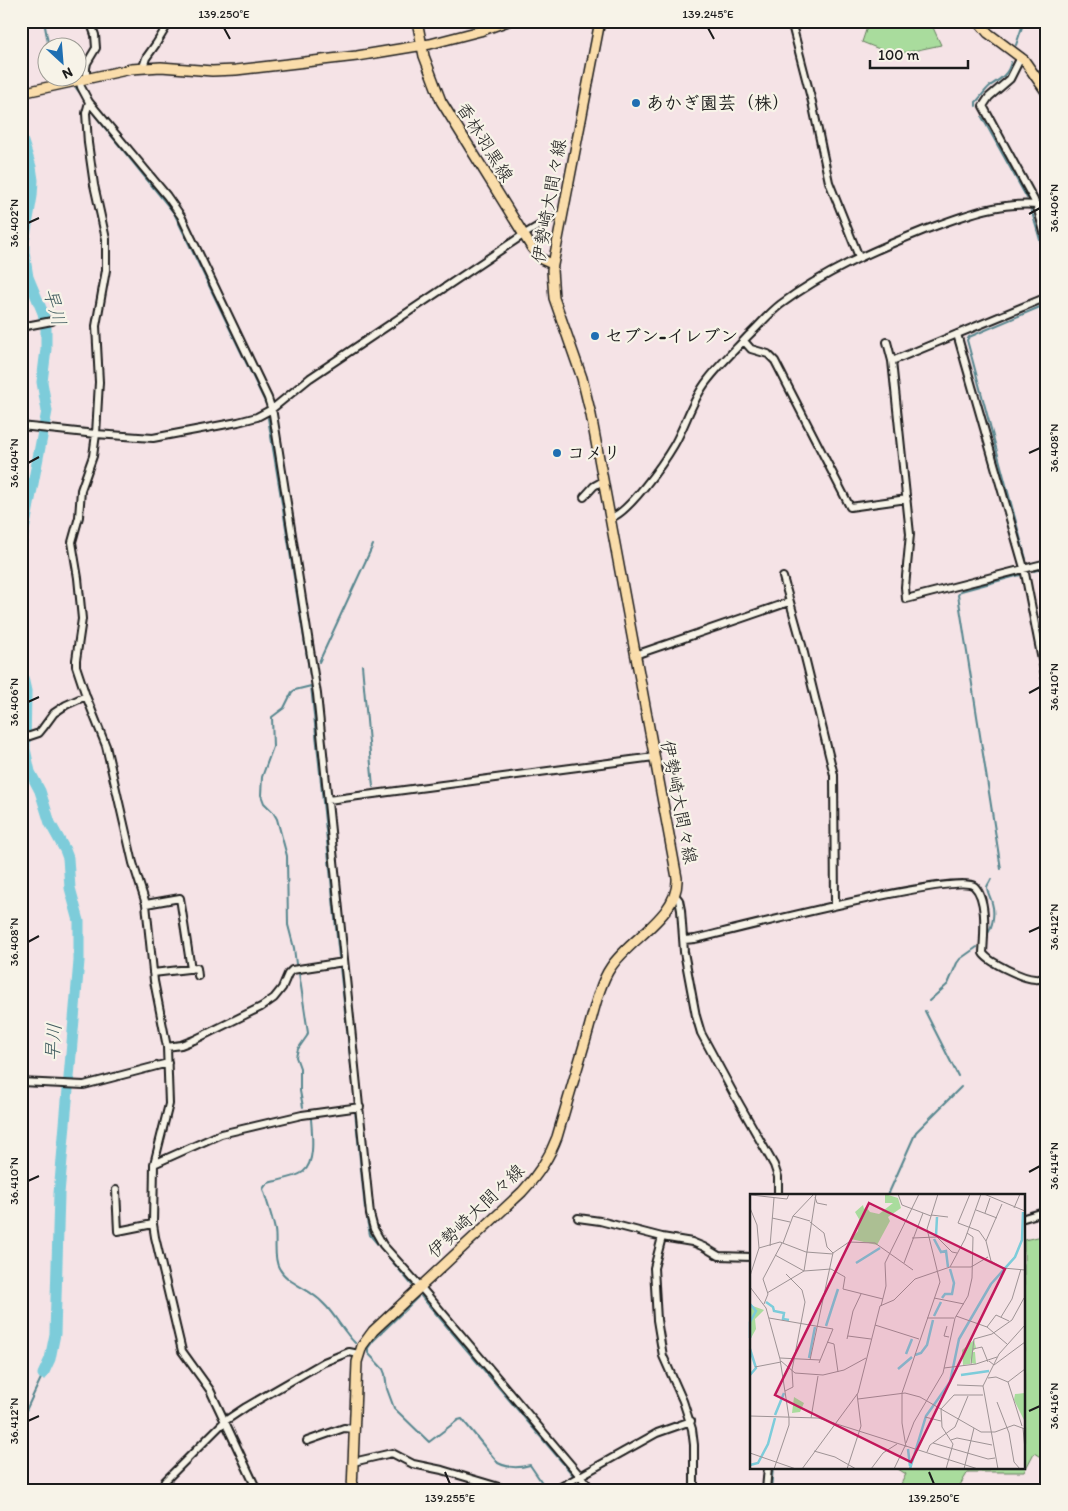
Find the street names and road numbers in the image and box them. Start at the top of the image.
street label: 香林羽黒線 [452,98,518,186]
street label: 伊勢崎大間々線 [527,137,571,265]
street label: 伊勢崎大間々線 [656,738,702,866]
street label: 伊勢崎大間々線 [423,1159,529,1263]

